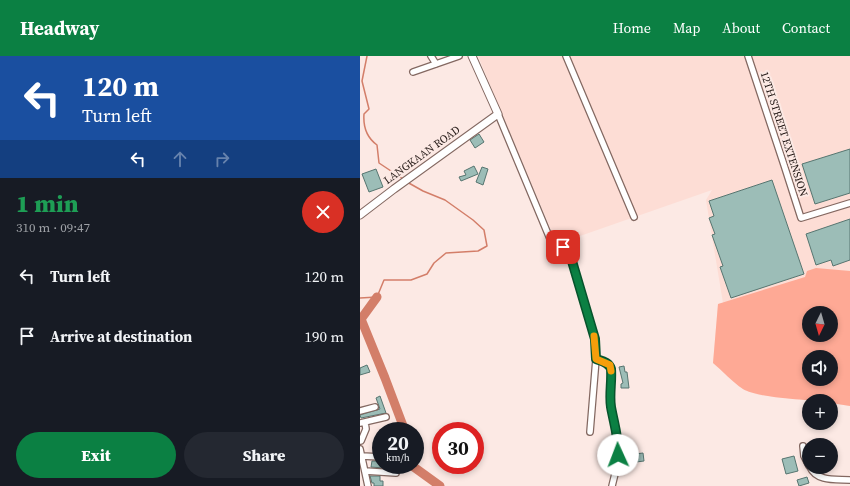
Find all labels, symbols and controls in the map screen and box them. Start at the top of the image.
text: Headway [20,15,99,41]
text: Home [613,18,651,38]
text: Map [673,18,700,38]
text: About [722,18,760,38]
text: Contact [782,18,830,38]
text: 120 m [82,67,159,105]
street label: 12TH STREET EXTENSION [757,70,811,198]
icon: left [16,72,68,124]
text: Turn left [82,103,152,128]
street label: LANGKAAN ROAD [381,122,463,188]
icon: left [127,148,149,170]
icon: ahead [169,148,191,170]
icon: right [211,148,233,170]
text: 1 min [16,187,79,220]
button: close [302,191,344,233]
text: 310 m · 09:47 [16,219,90,236]
pin [546,230,580,264]
icon: arrive [552,236,574,258]
icon: left [16,265,38,287]
text: Turn left [50,266,110,287]
text: 120 m [304,266,344,287]
north arrow [802,306,838,342]
map controls [802,306,838,474]
icon: arrive [16,325,38,347]
text: Arrive at destination [50,326,192,347]
text: 190 m [304,326,344,347]
button: sound [802,350,838,386]
button: + [802,394,838,430]
speed limit sign: 30 [432,422,484,474]
text: 20 [387,429,409,457]
button: Exit [16,432,176,478]
button: Share [184,432,344,478]
position arrow [597,434,639,476]
button: − [802,438,838,474]
text: km/h [386,451,410,464]

